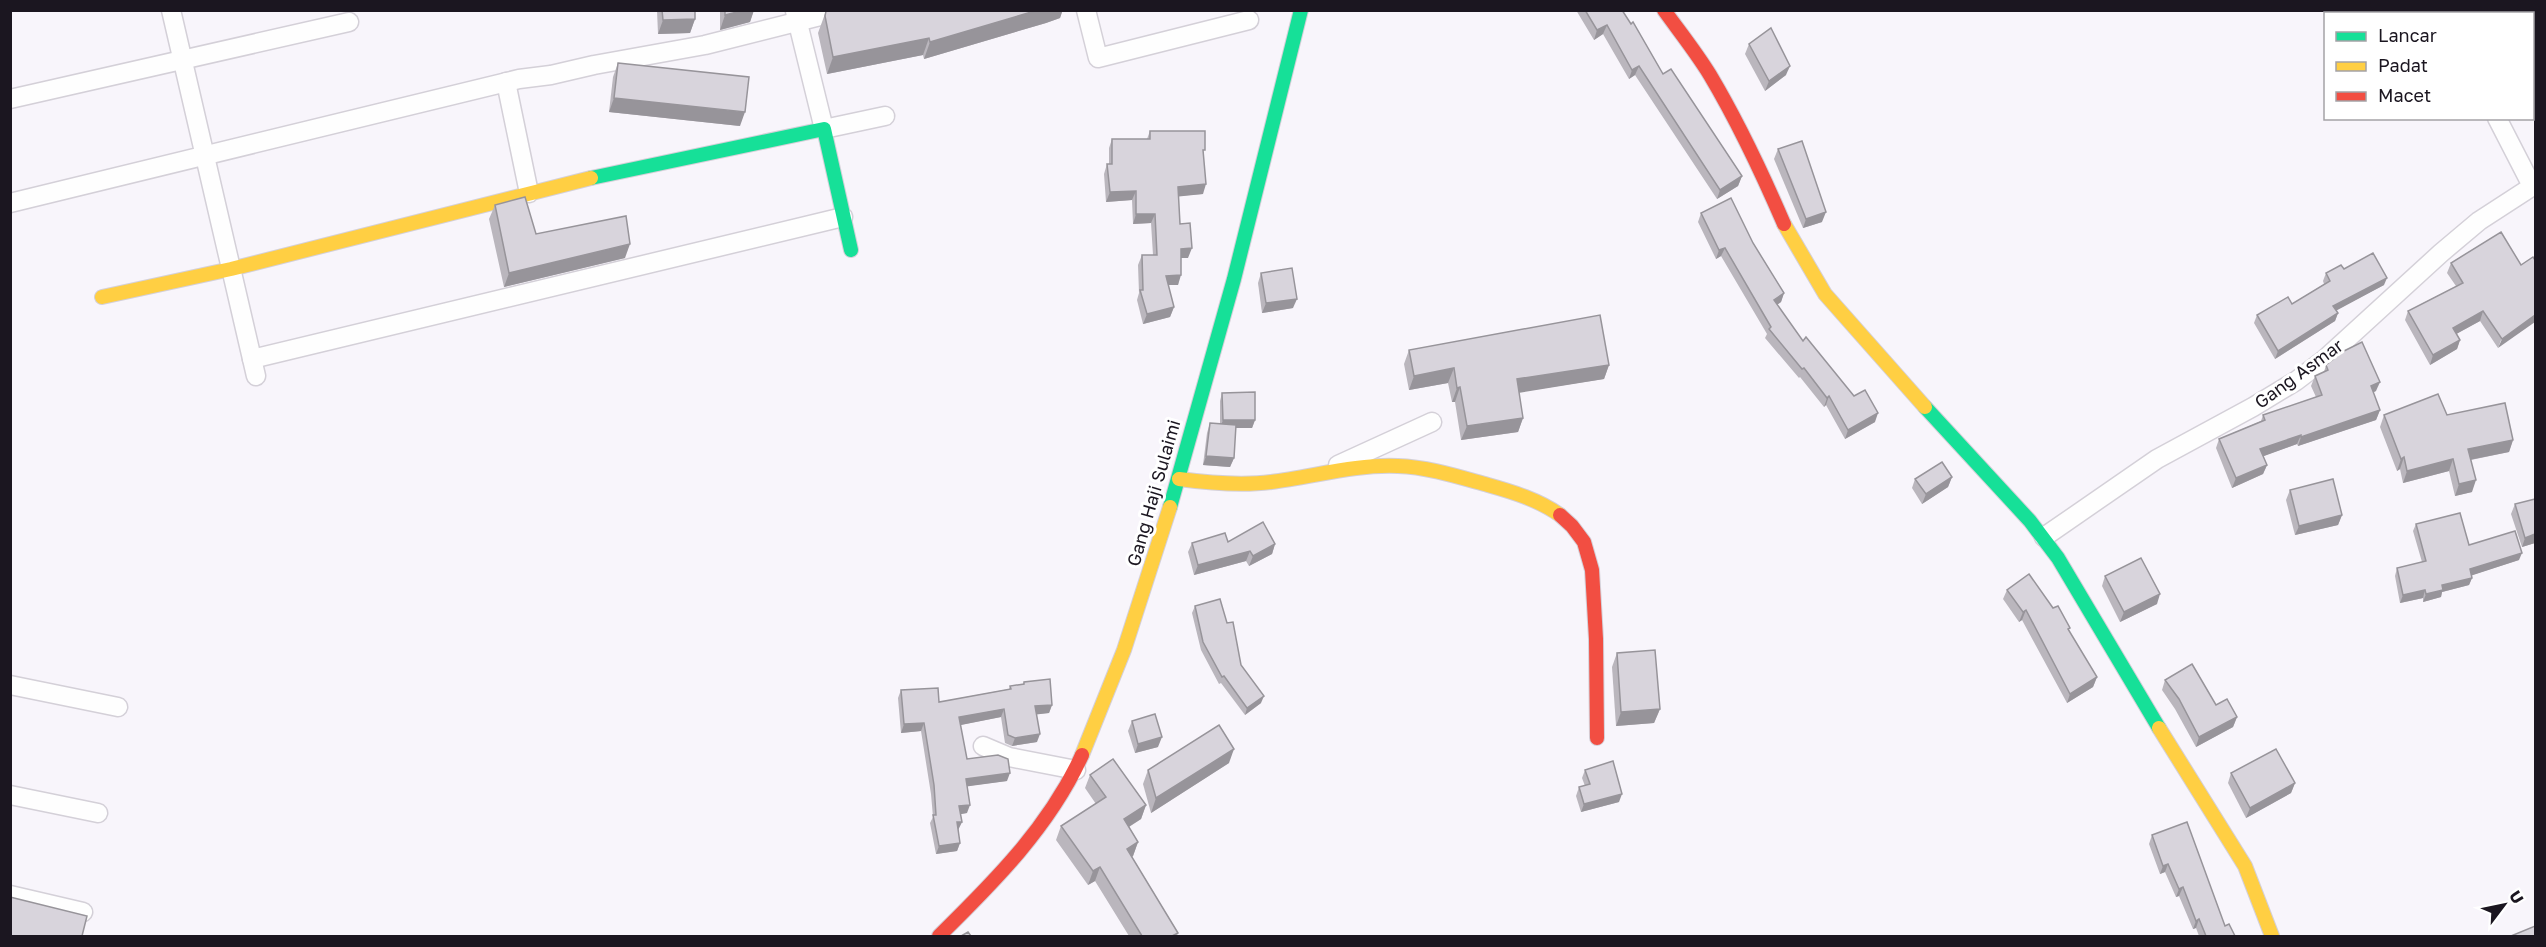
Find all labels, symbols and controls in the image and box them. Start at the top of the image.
legend [2324,12,2534,120]
text: Lancar [2378,24,2437,46]
text: Padat [2378,54,2428,76]
text: Macet [2378,84,2431,106]
street label: Gang Asmar [2250,334,2347,413]
street label: Gang Haji Sulaimi [1122,417,1184,569]
north arrow [2474,875,2534,935]
text: U [2505,887,2528,907]

